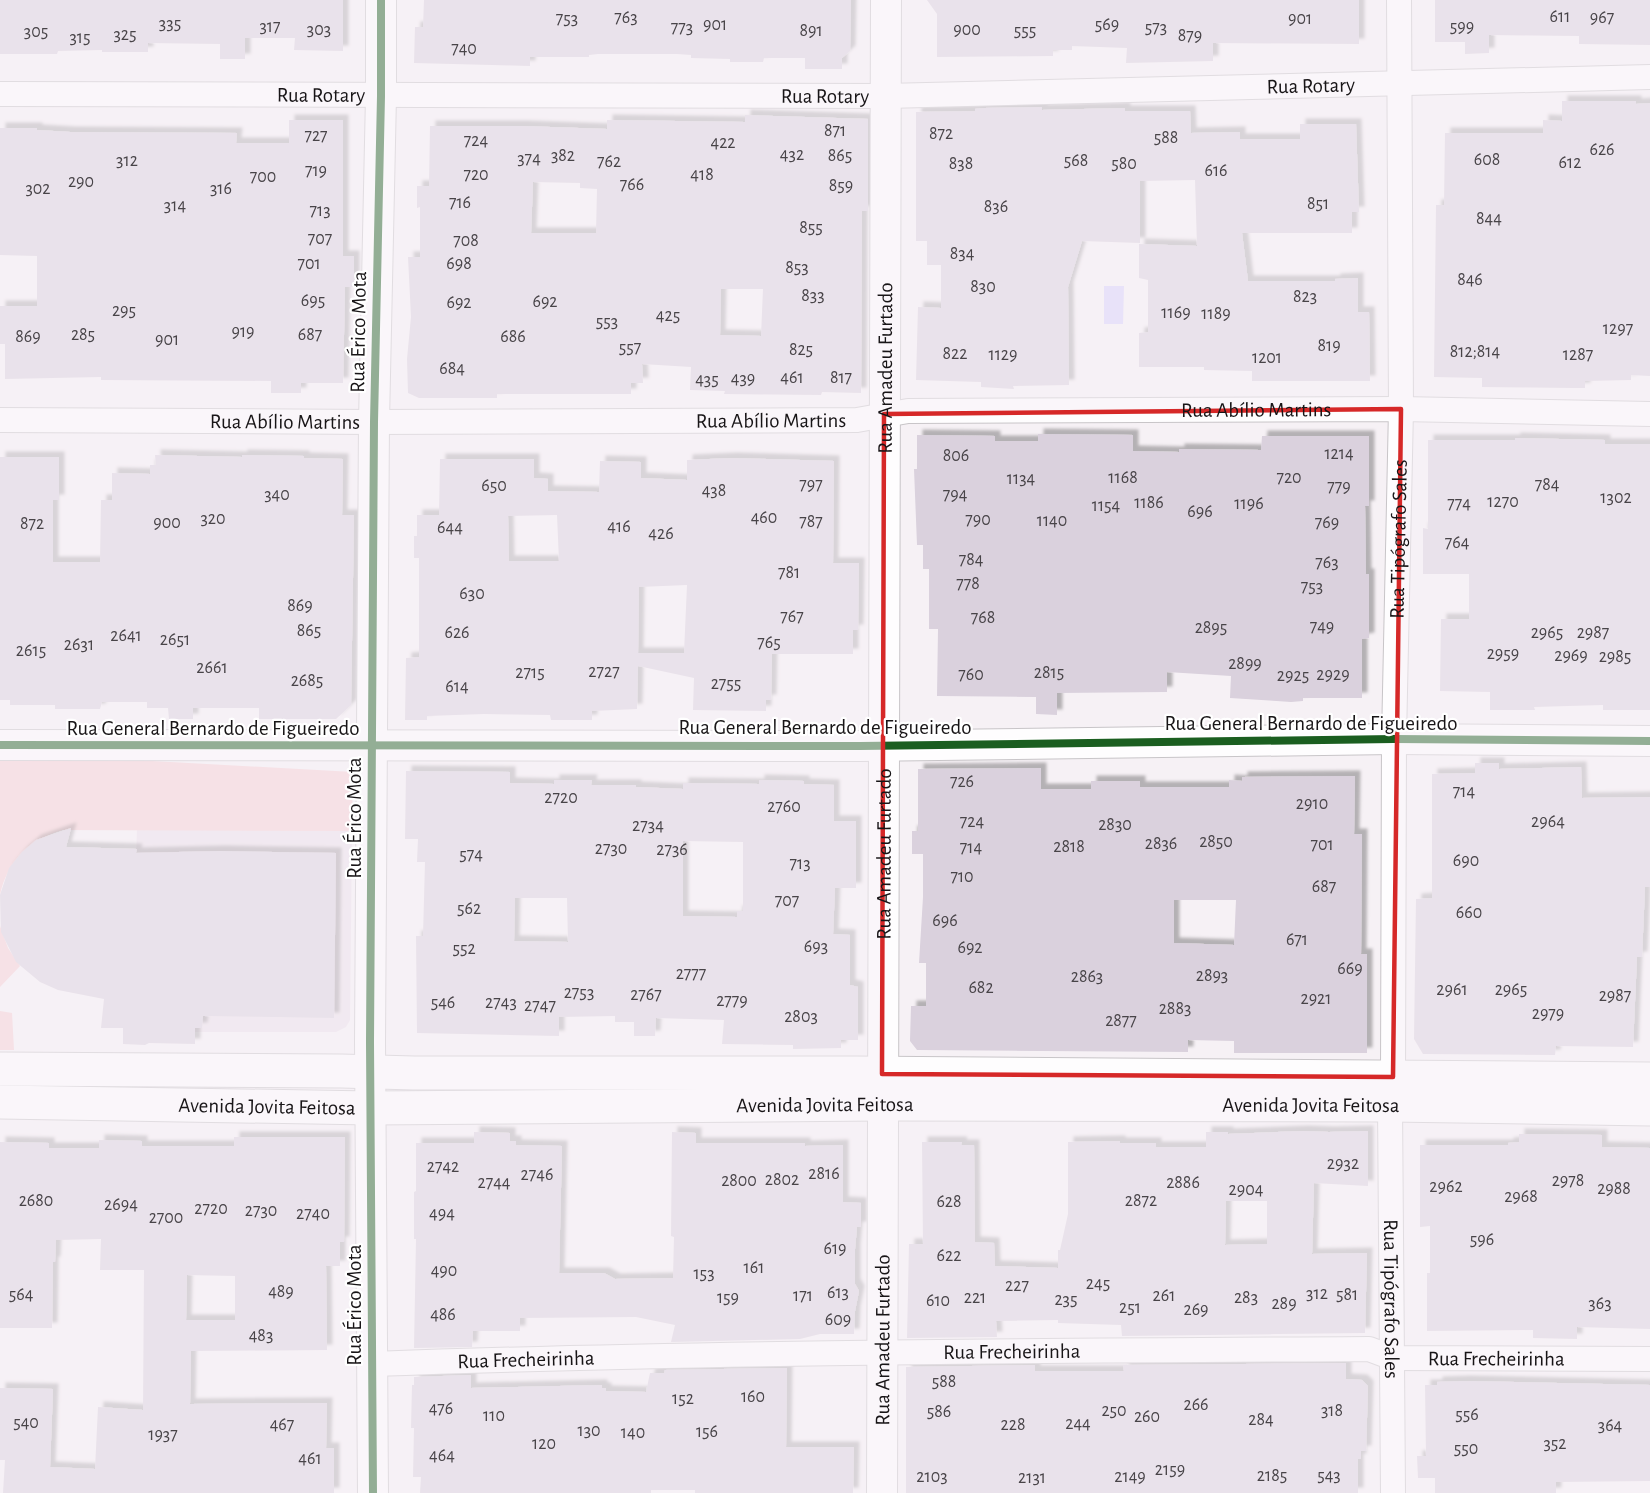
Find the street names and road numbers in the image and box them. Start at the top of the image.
street label: Rua Rotary [1266,74,1355,98]
street label: Rua Rotary [277,85,365,106]
street label: Rua Rotary [781,86,869,107]
street label: Rua Érico Mota [345,271,370,393]
street label: Rua Amadeu Furtado [875,282,896,454]
street label: Rua Abílio Martins [1181,399,1331,421]
street label: Rua Abílio Martins [696,410,846,432]
street label: Rua Abílio Martins [210,411,360,433]
street label: Rua Tipógrafo Sales [1387,459,1411,619]
street label: Rua General Bernardo de Figueiredo [1164,713,1458,734]
street label: Rua General Bernardo de Figueiredo [678,717,972,738]
street label: Rua General Bernardo de Figueiredo [66,718,360,739]
street label: Rua Érico Mota [342,757,365,879]
street label: Rua Amadeu Furtado [873,768,895,940]
street label: Avenida Jovita Feitosa [736,1094,914,1116]
street label: Avenida Jovita Feitosa [178,1095,356,1119]
street label: Avenida Jovita Feitosa [1222,1095,1400,1116]
street label: Rua Tipógrafo Sales [1380,1219,1402,1379]
street label: Rua Érico Mota [342,1244,365,1366]
street label: Rua Amadeu Furtado [872,1254,894,1426]
street label: Rua Frecheirinha [943,1341,1081,1363]
street label: Rua Frecheirinha [457,1347,595,1372]
street label: Rua Frecheirinha [1428,1348,1565,1370]

